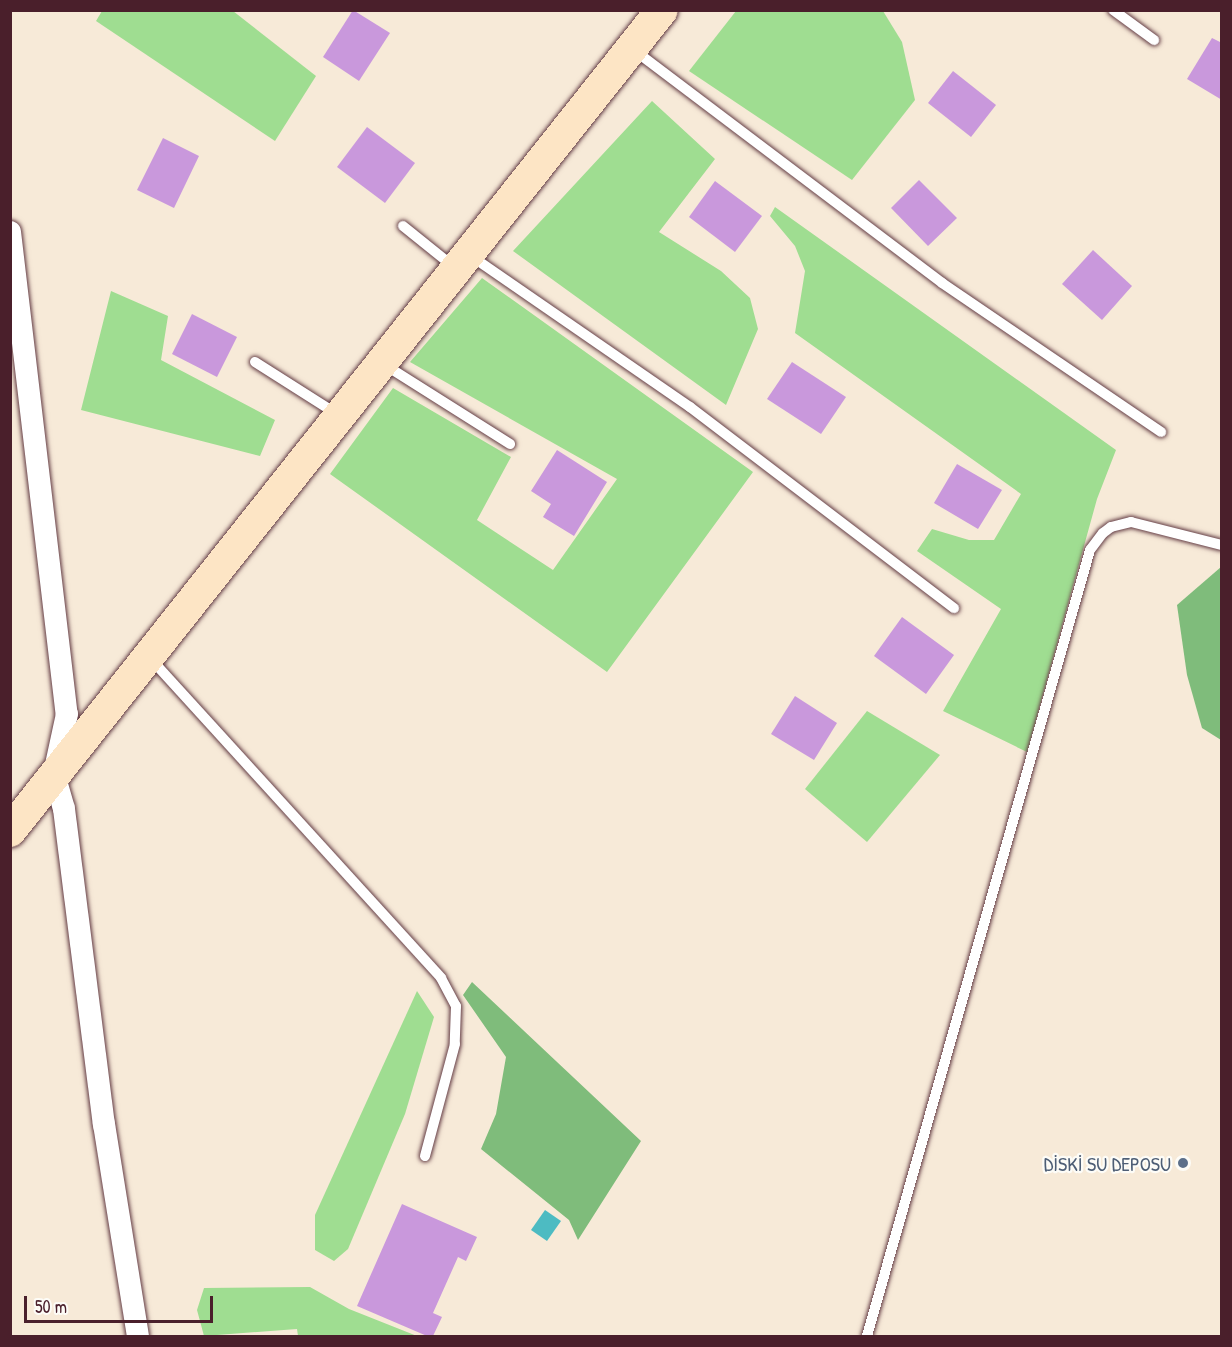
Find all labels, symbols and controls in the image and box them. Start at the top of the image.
place label: DİSKİ SU DEPOSU [1044,1151,1171,1175]
marker: DİSKİ SU DEPOSU [1176,1156,1190,1170]
scale bar [27,1284,216,1322]
text: 50 m [35,1294,67,1319]

